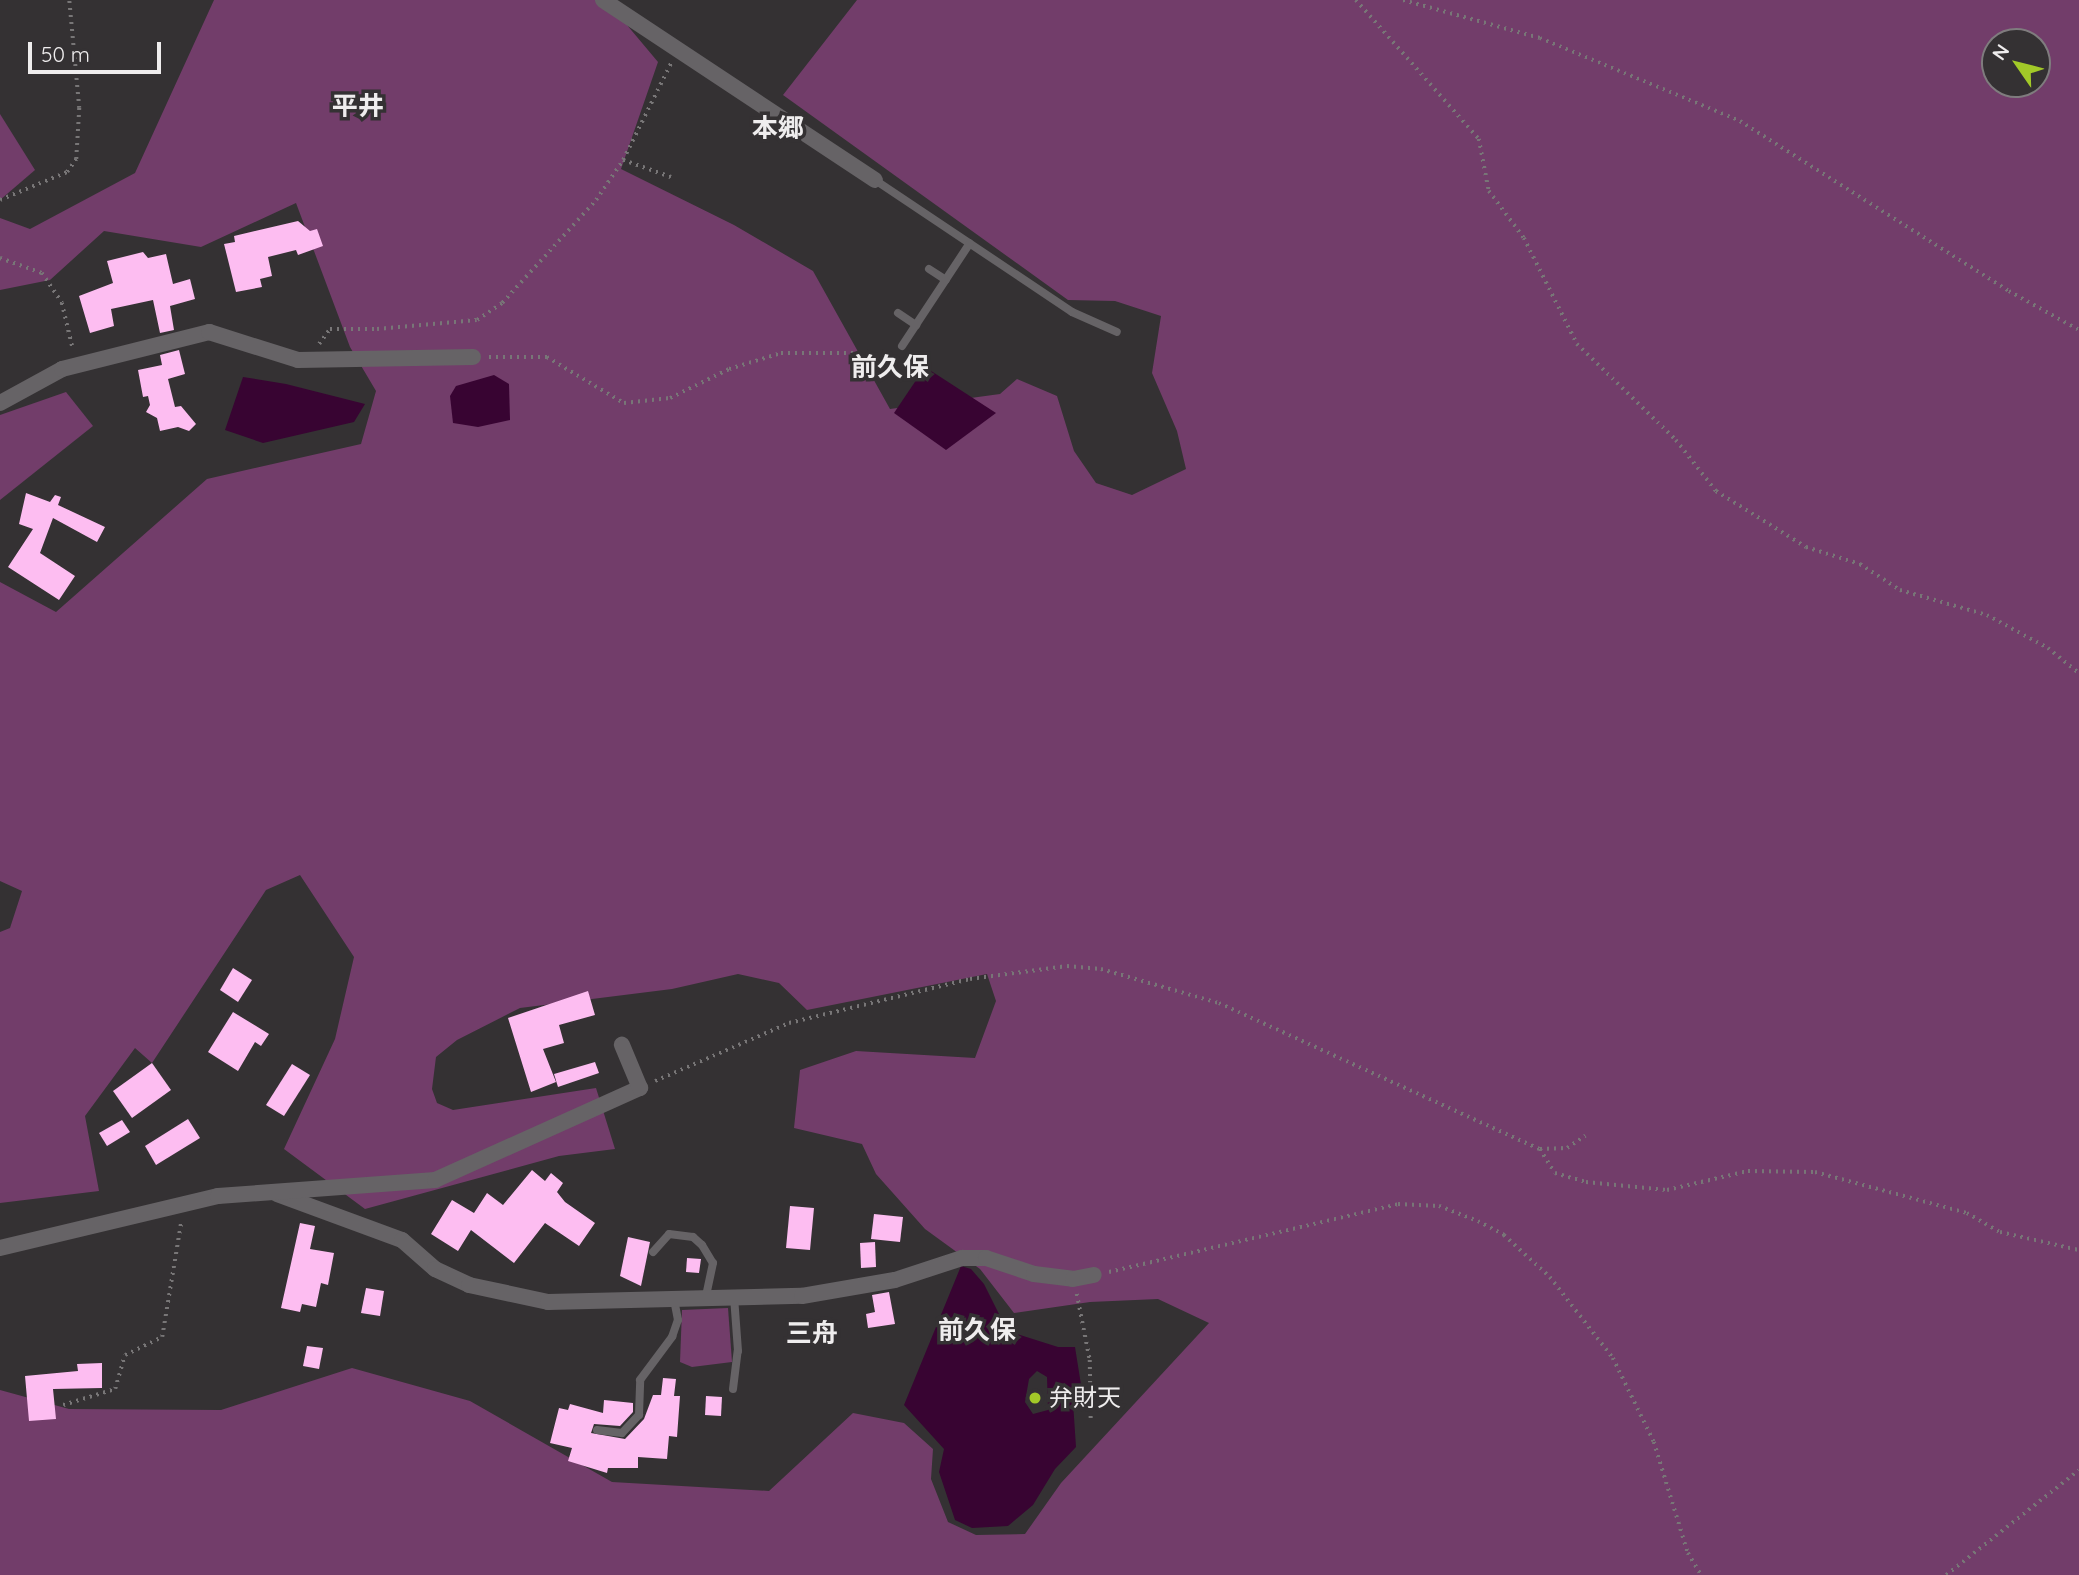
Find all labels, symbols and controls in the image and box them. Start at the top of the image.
scale bar [32,28,164,72]
north arrow [1981,28,2051,98]
text: N [1987,39,2014,65]
text: 50 m [41,41,90,67]
district label: 平井 [332,90,384,122]
district label: 本郷 [752,112,804,144]
district label: 前久保 [851,351,929,383]
district label: 前久保 [938,1314,1016,1346]
district label: 三舟 [786,1317,838,1349]
place label: 弁財天 [1049,1384,1121,1412]
marker: 弁財天 [1027,1390,1043,1406]

